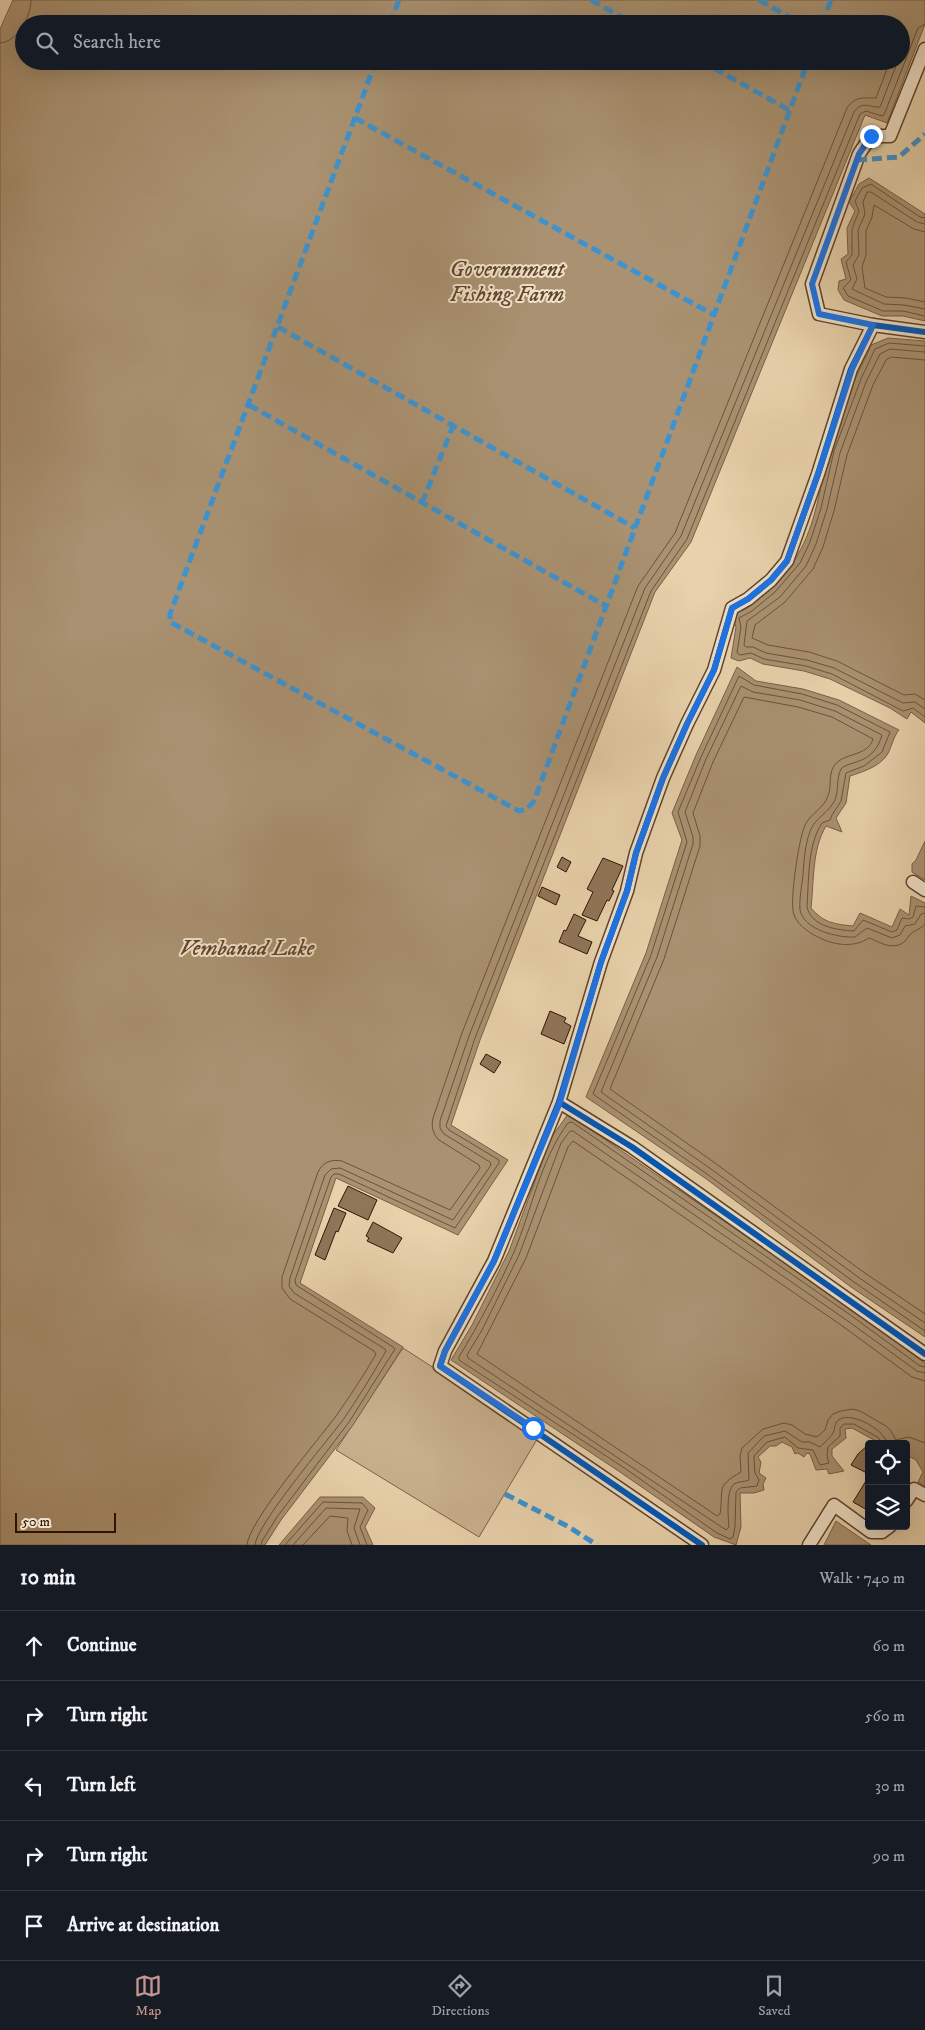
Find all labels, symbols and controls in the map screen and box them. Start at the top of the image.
search box [15,15,910,70]
icon: search [33,29,61,57]
text: Search here [73,31,161,54]
route end [860,125,883,148]
water label: Governnment Fishing Farm [450,256,566,308]
water label: Vembanad Lake [180,935,315,962]
route start [522,1417,545,1440]
map controls [865,1440,910,1530]
button: locate [865,1440,910,1485]
button: layers [865,1485,910,1530]
scale bar [15,1510,116,1533]
text: 50 m [22,1513,50,1531]
text: 10 min [20,1565,76,1591]
text: Walk · 740 m [820,1568,905,1588]
icon: ahead [20,1632,48,1660]
text: Continue [67,1634,137,1657]
text: 60 m [873,1636,905,1656]
icon: right [20,1702,48,1730]
text: Turn right [67,1704,147,1727]
text: 560 m [865,1706,905,1726]
icon: left [20,1772,48,1800]
text: Turn left [67,1774,136,1797]
text: 30 m [875,1776,905,1796]
icon: right [20,1842,48,1870]
text: Turn right [67,1844,147,1867]
text: 90 m [873,1846,905,1866]
icon: arrive [20,1912,48,1940]
text: Arrive at destination [67,1914,219,1937]
tab: Map [134,1972,162,2020]
tab: Directions [431,1972,489,2020]
tab: Saved [758,1972,791,2020]

